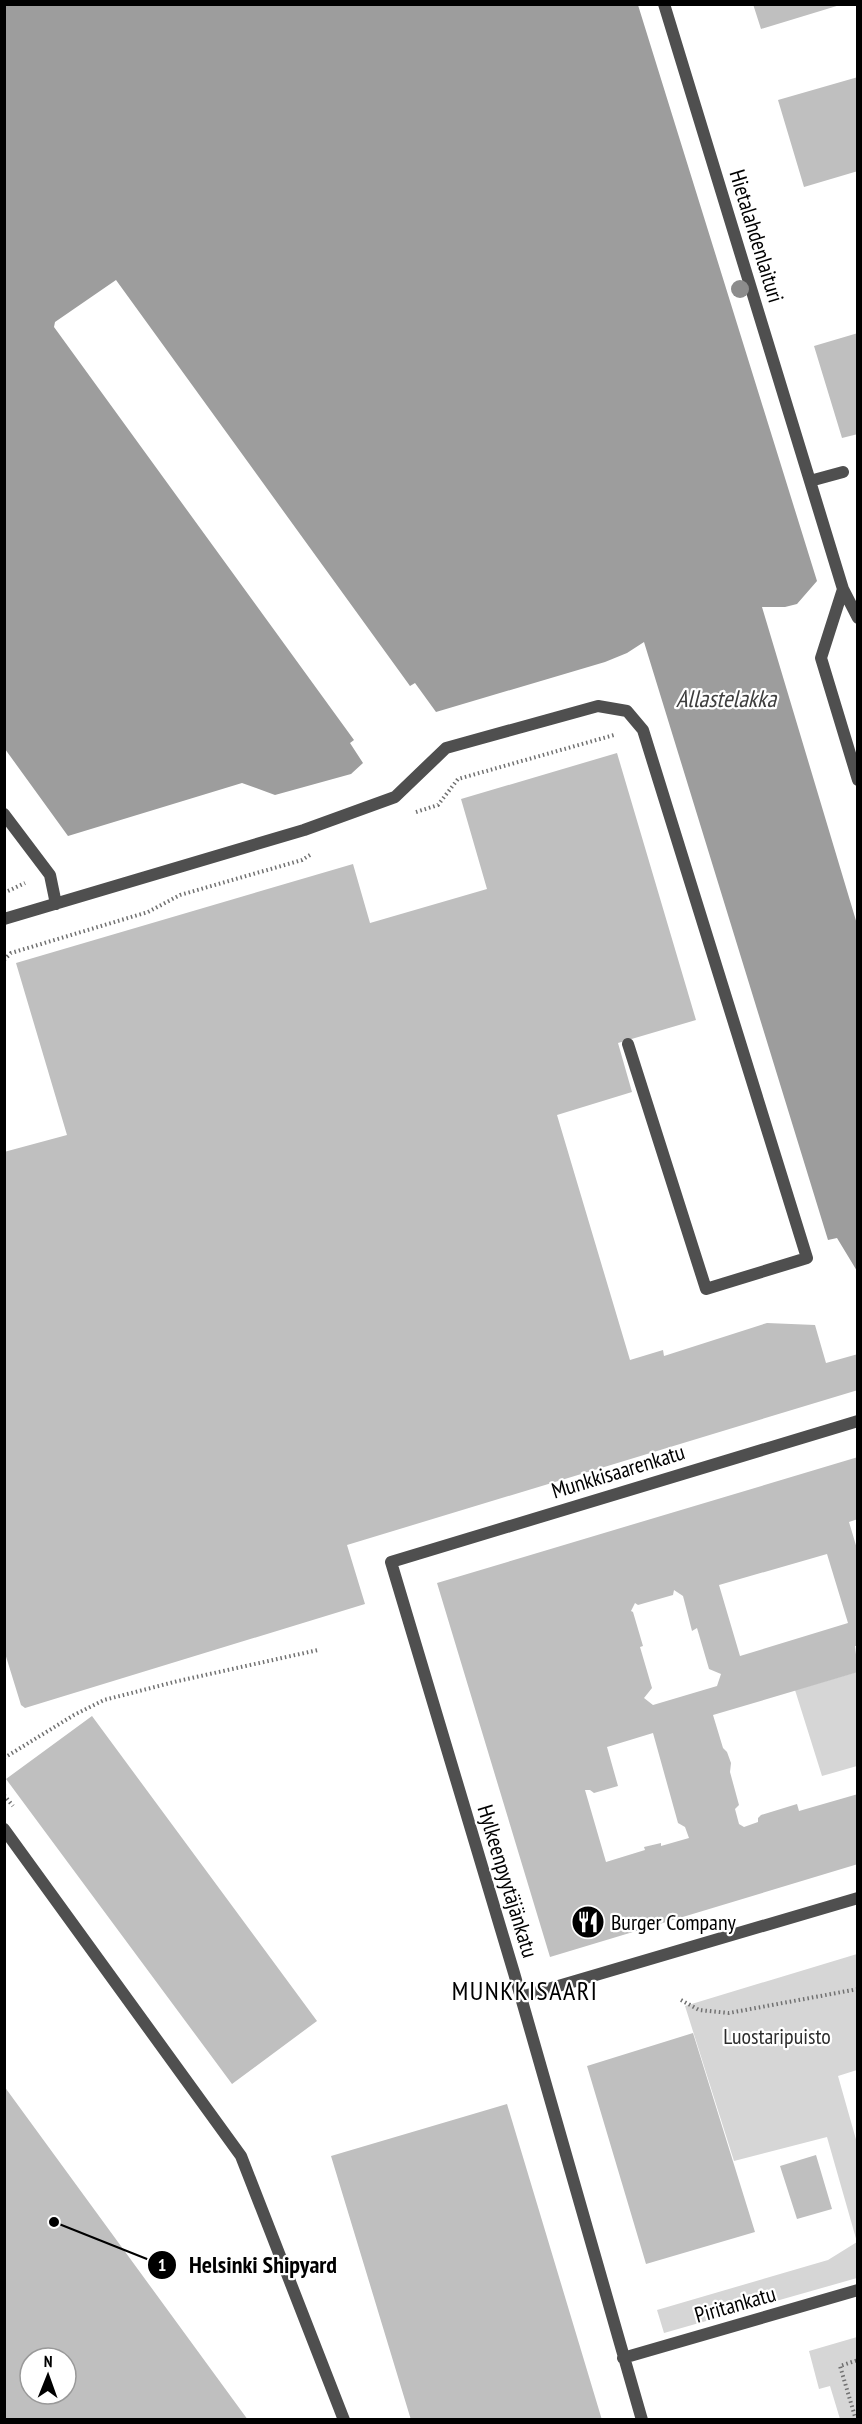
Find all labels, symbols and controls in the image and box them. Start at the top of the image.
street label: Hietalahdenlaituri [724,166,790,306]
water label: Allastelakka [676,683,777,714]
street label: Munkkisaarenkatu [548,1437,688,1505]
street label: Hylkeenpyytäjänkatu [471,1801,545,1961]
restaurant icon: Burger Company [570,1904,606,1940]
place label: Burger Company [611,1908,737,1936]
district label: MUNKKISAARI [452,1974,598,2007]
park label: Luostaripuisto [723,2022,831,2050]
callout: Helsinki Shipyard [147,2244,349,2286]
text: Helsinki Shipyard [189,2249,337,2280]
text: 1 [158,2253,166,2276]
street label: Piritankatu [691,2279,779,2329]
north arrow [18,2346,78,2406]
text: N [44,2351,53,2371]

